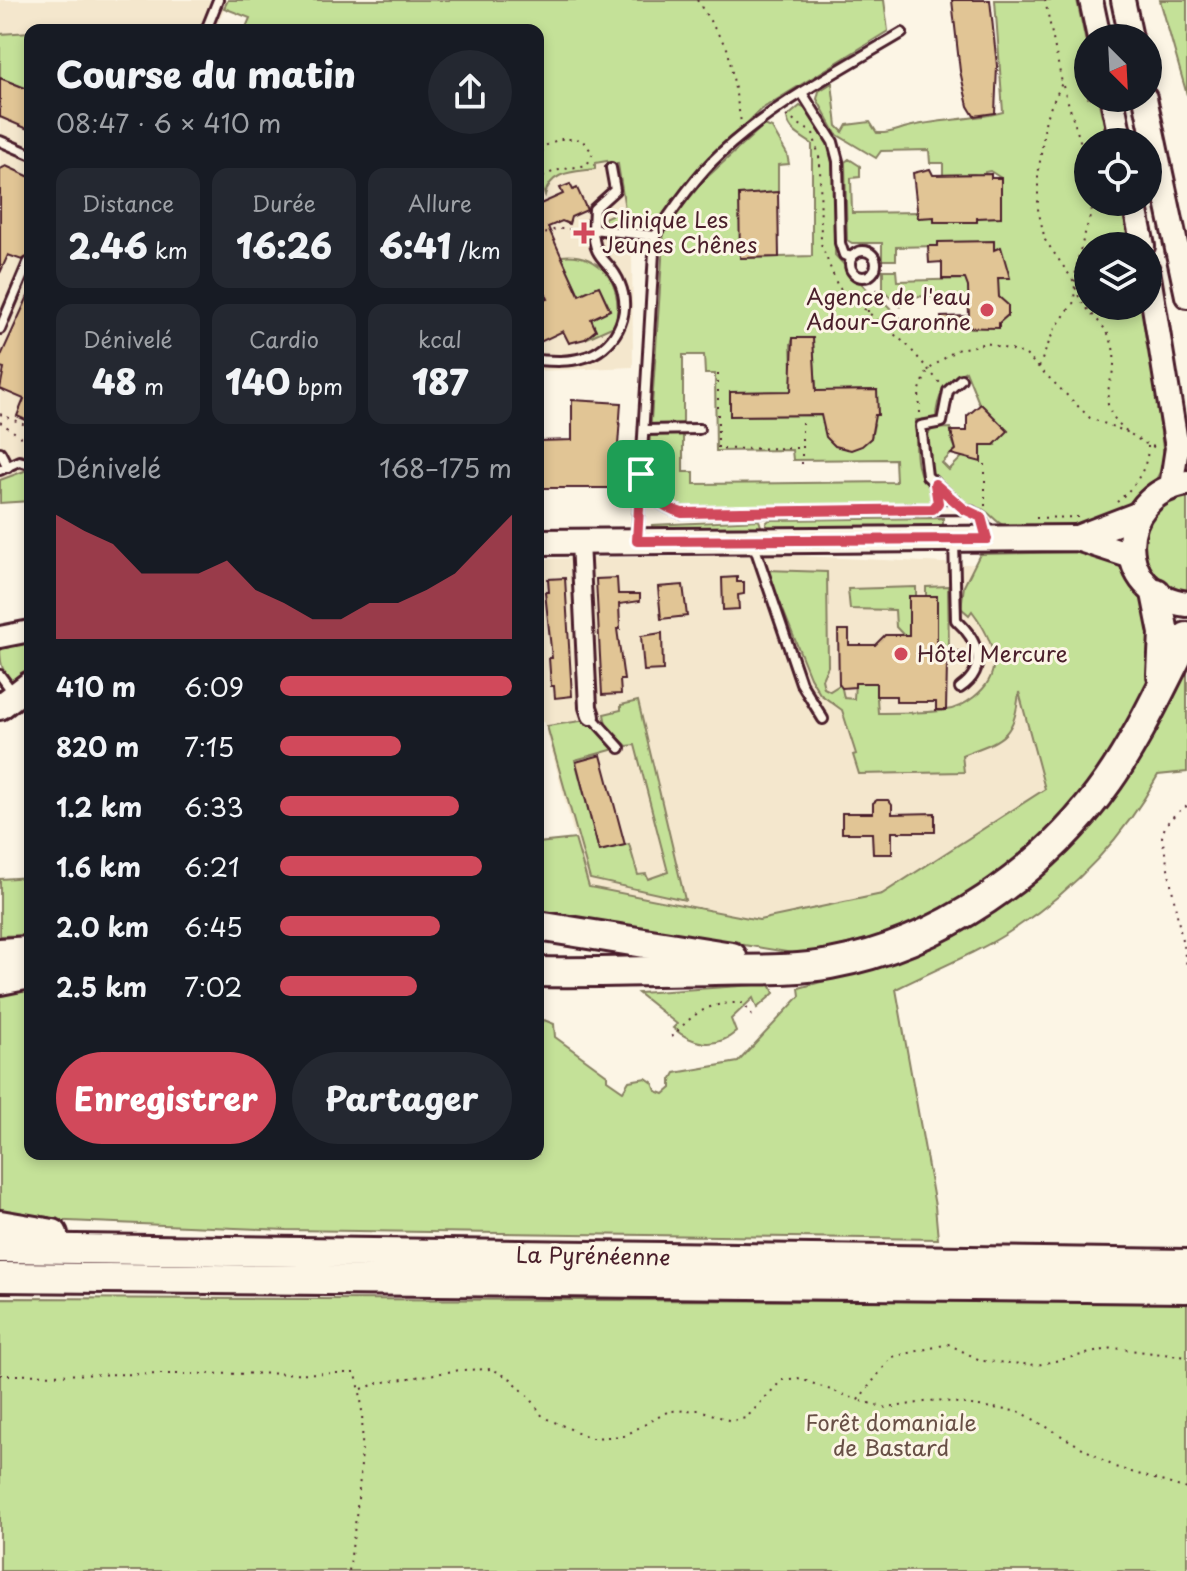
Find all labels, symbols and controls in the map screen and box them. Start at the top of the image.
north arrow [1074,24,1162,112]
map controls [1074,24,1162,320]
text: Course du matin [56,46,356,100]
button: share [428,50,512,134]
text: 08:47 · 6 × 410 m [56,103,281,142]
button: locate [1074,128,1162,216]
text: Distance [82,186,174,219]
text: Durée [252,186,316,219]
text: Allure [408,186,472,219]
place label: Clinique Les Jeunes Chênes [602,202,757,260]
text: 2.46 [68,219,148,271]
text: 16:26 [236,219,332,271]
text: 6:41 [379,219,452,271]
marker: Clinique Les Jeunes Chênes [573,222,595,244]
button: layers [1074,232,1162,320]
text: km [148,233,188,266]
text: /km [452,233,501,266]
place label: Agence de l'eau Adour-Garonne [806,279,971,337]
marker: Agence de l'eau Adour-Garonne [978,301,996,319]
text: Dénivelé [83,322,173,355]
text: Cardio [249,322,319,355]
text: kcal [418,322,462,355]
text: 48 [92,355,137,407]
text: 140 [225,355,290,407]
text: 187 [412,355,468,407]
text: m [137,369,164,402]
text: bpm [290,369,343,402]
pin [607,440,675,508]
text: Dénivelé [56,448,161,487]
text: 168–175 m [379,448,512,487]
icon: arrive [619,452,663,496]
place label: Hôtel Mercure [917,636,1068,669]
marker: Hôtel Mercure [892,645,910,663]
text: 410 m [56,667,136,706]
text: 6:09 [184,667,244,706]
text: 820 m [56,727,139,766]
text: 7:15 [184,727,234,766]
text: 1.2 km [56,787,142,826]
text: 6:33 [184,787,244,826]
text: 1.6 km [56,847,141,886]
text: 6:21 [184,847,240,886]
text: 2.0 km [56,907,149,946]
text: 6:45 [184,907,243,946]
text: 2.5 km [56,967,147,1006]
text: 7:02 [184,967,242,1006]
button: Enregistrer [56,1052,276,1144]
button: Partager [292,1052,512,1144]
street label: La Pyrénéenne [516,1237,671,1272]
park label: Forêt domaniale de Bastard [805,1405,977,1463]

